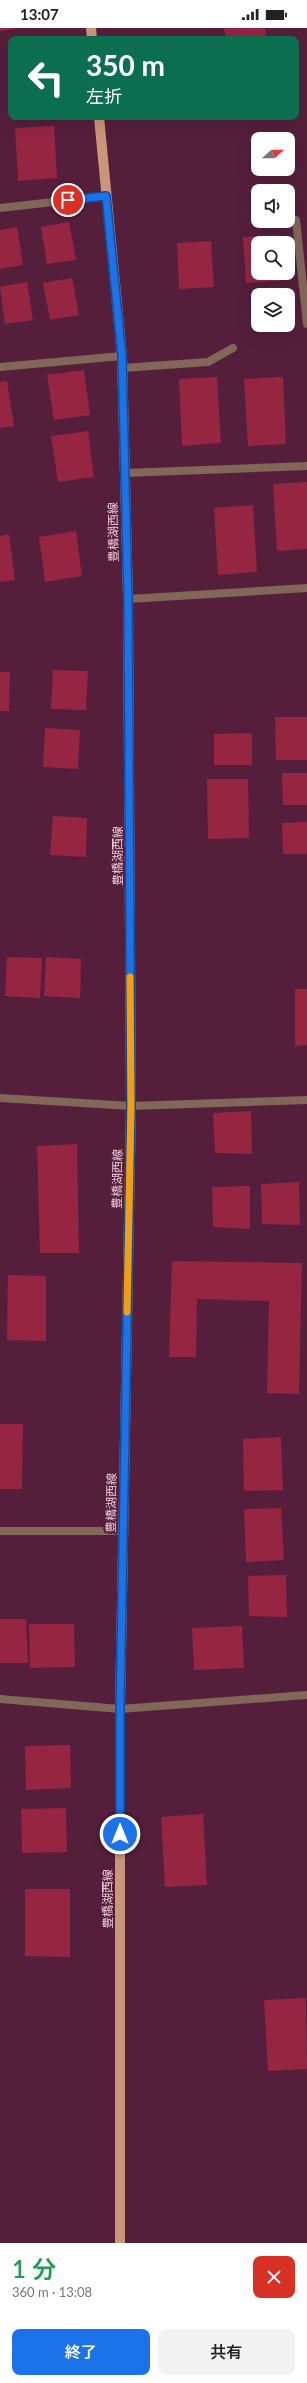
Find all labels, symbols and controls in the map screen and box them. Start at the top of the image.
text: 13:07 [20,5,59,23]
text: 350 m [86,48,165,82]
icon: left [20,52,72,104]
text: 左折 [86,85,122,107]
north arrow [251,132,295,176]
map controls [251,132,295,332]
pin [51,183,85,217]
button: sound [251,184,295,228]
icon: arrive [57,189,79,211]
button: search [251,236,295,280]
button: layers [251,288,295,332]
street label: 豊橋湖西線 [105,502,121,562]
street label: 豊橋湖西線 [110,826,125,886]
street label: 豊橋湖西線 [109,1149,125,1209]
street label: 豊橋湖西線 [103,1473,119,1533]
position arrow [99,1813,141,1855]
street label: 豊橋湖西線 [100,1869,115,1929]
text: 1 分 [12,2254,56,2283]
button: close [253,2256,295,2298]
text: 360 m · 13:08 [12,2284,92,2300]
button: 終了 [12,2329,150,2375]
button: 共有 [158,2329,295,2375]

